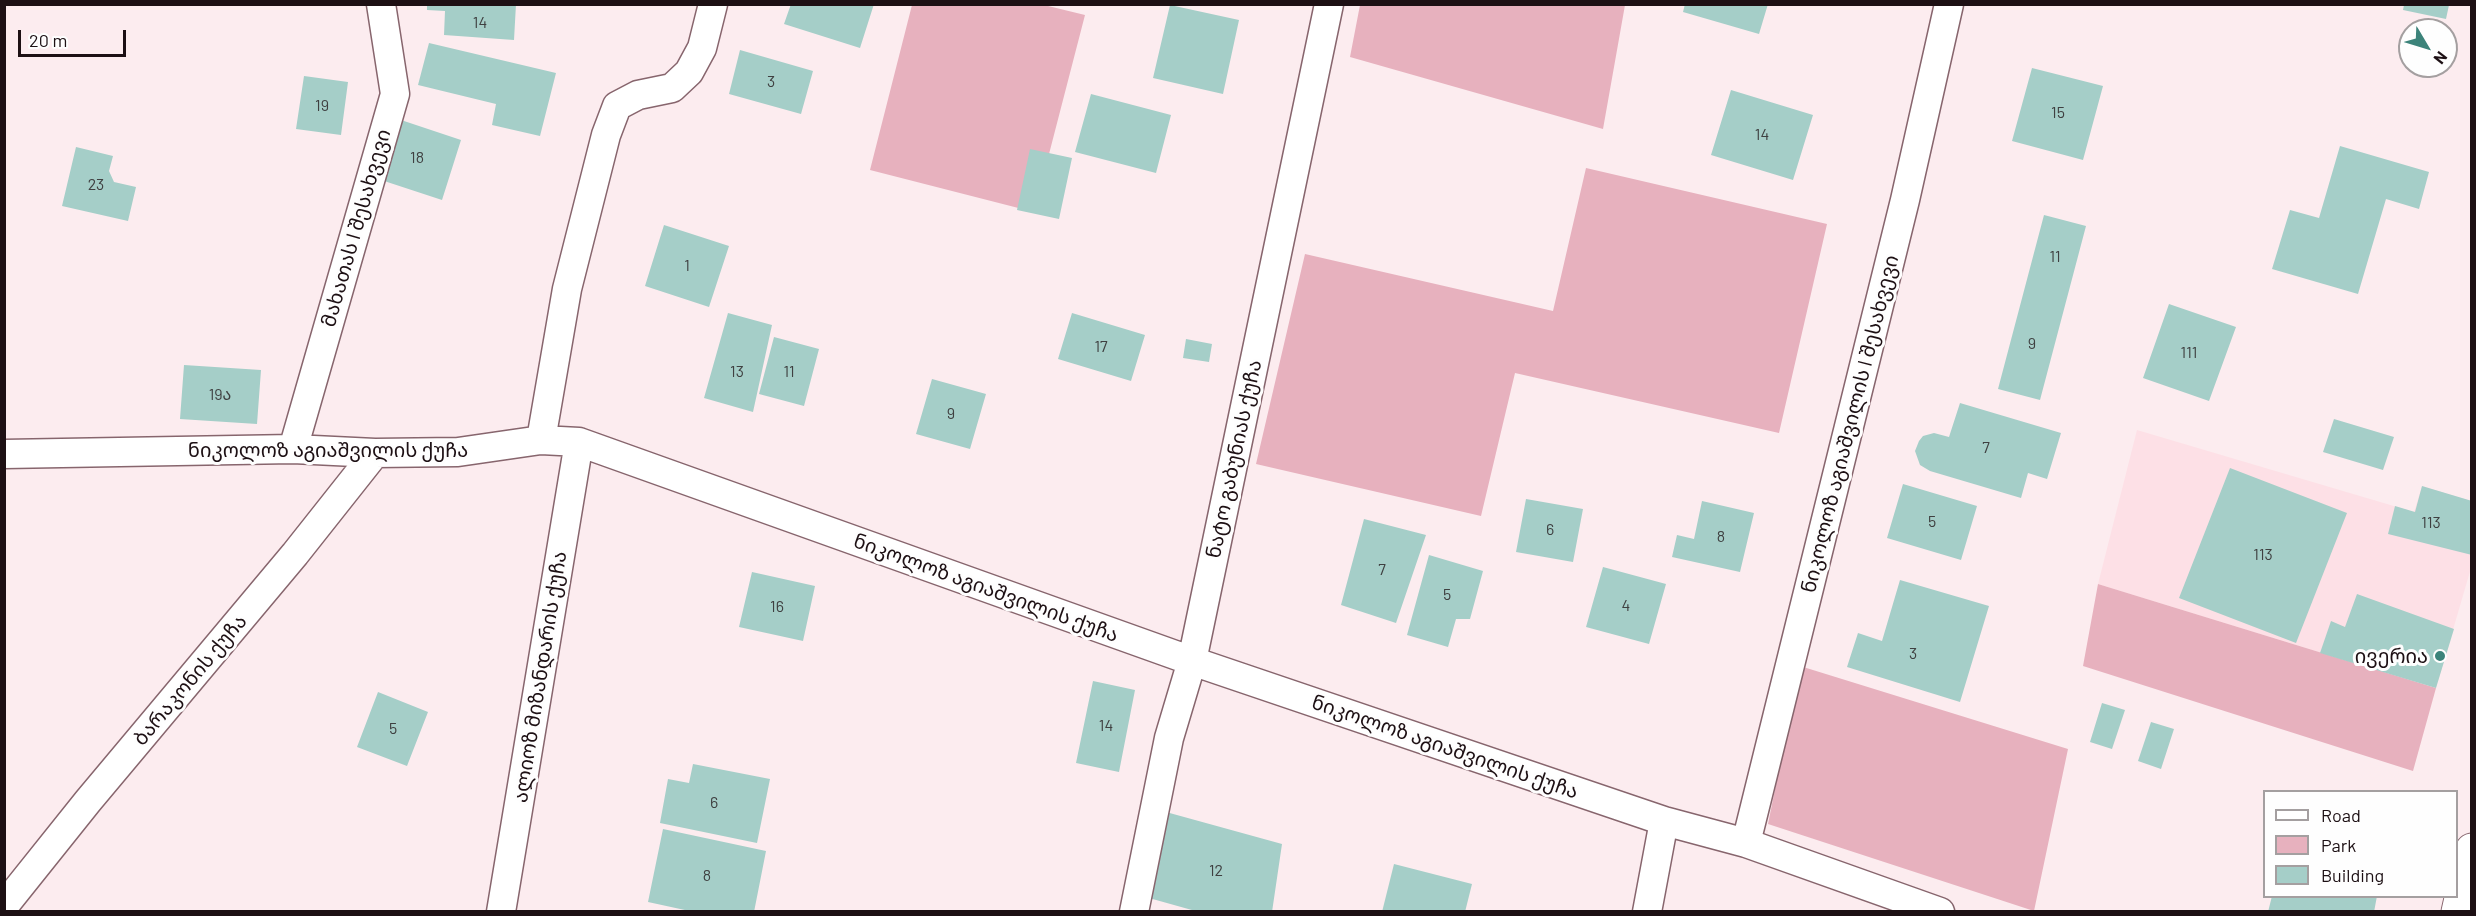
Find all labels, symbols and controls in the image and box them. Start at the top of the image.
house number: 14 [473,13,487,33]
scale bar [21,18,129,56]
north arrow [2398,18,2458,78]
text: 20 m [29,29,67,51]
text: N [2430,48,2452,68]
house number: 3 [767,72,775,92]
house number: 19 [315,96,329,116]
house number: 15 [2051,103,2065,123]
house number: 14 [1755,125,1769,145]
street label: მახათას I შესახვევი [316,126,396,330]
house number: 18 [410,148,424,168]
house number: 23 [88,175,104,195]
house number: 11 [2049,247,2061,267]
street label: ნიკოლოზ აგიაშვილის I შესახვევი [1796,253,1904,595]
house number: 1 [684,256,690,276]
house number: 9 [2028,334,2036,354]
house number: 17 [1094,337,1108,357]
house number: 111 [2181,343,2197,363]
street label: ნატო გაბუნიას ქუჩა [1201,358,1267,560]
house number: 13 [730,362,744,382]
house number: 11 [783,362,795,382]
house number: 19ა [209,385,231,405]
house number: 9 [947,404,955,424]
street label: ნიკოლოზ აგიაშვილის ქუჩა [188,438,468,462]
house number: 7 [1982,438,1990,458]
house number: 5 [1928,512,1936,532]
house number: 113 [2421,513,2441,533]
house number: 6 [1546,520,1554,540]
house number: 8 [1717,527,1725,547]
street label: ნიკოლოზ აგიაშვილის ქუჩა [850,529,1122,647]
house number: 113 [2253,545,2273,565]
street label: ალიოზ მიზანდარის ქუჩა [508,550,572,804]
house number: 7 [1378,560,1386,580]
house number: 5 [1443,585,1451,605]
house number: 4 [1622,596,1630,616]
house number: 16 [770,597,784,617]
street label: ბარაკონის ქუჩა [128,610,252,750]
house number: 3 [1909,644,1917,664]
place label: ივერია [2355,644,2428,668]
marker: ივერია [2433,649,2447,663]
street label: ნიკოლოზ აგიაშვილის ქუჩა [1309,690,1581,804]
house number: 14 [1099,716,1113,736]
house number: 5 [389,719,397,739]
legend [2263,790,2458,898]
house number: 6 [710,793,718,813]
text: Road [2321,804,2361,826]
text: Park [2321,834,2356,856]
house number: 12 [1209,861,1223,881]
text: Building [2321,864,2384,886]
house number: 8 [703,866,711,886]

